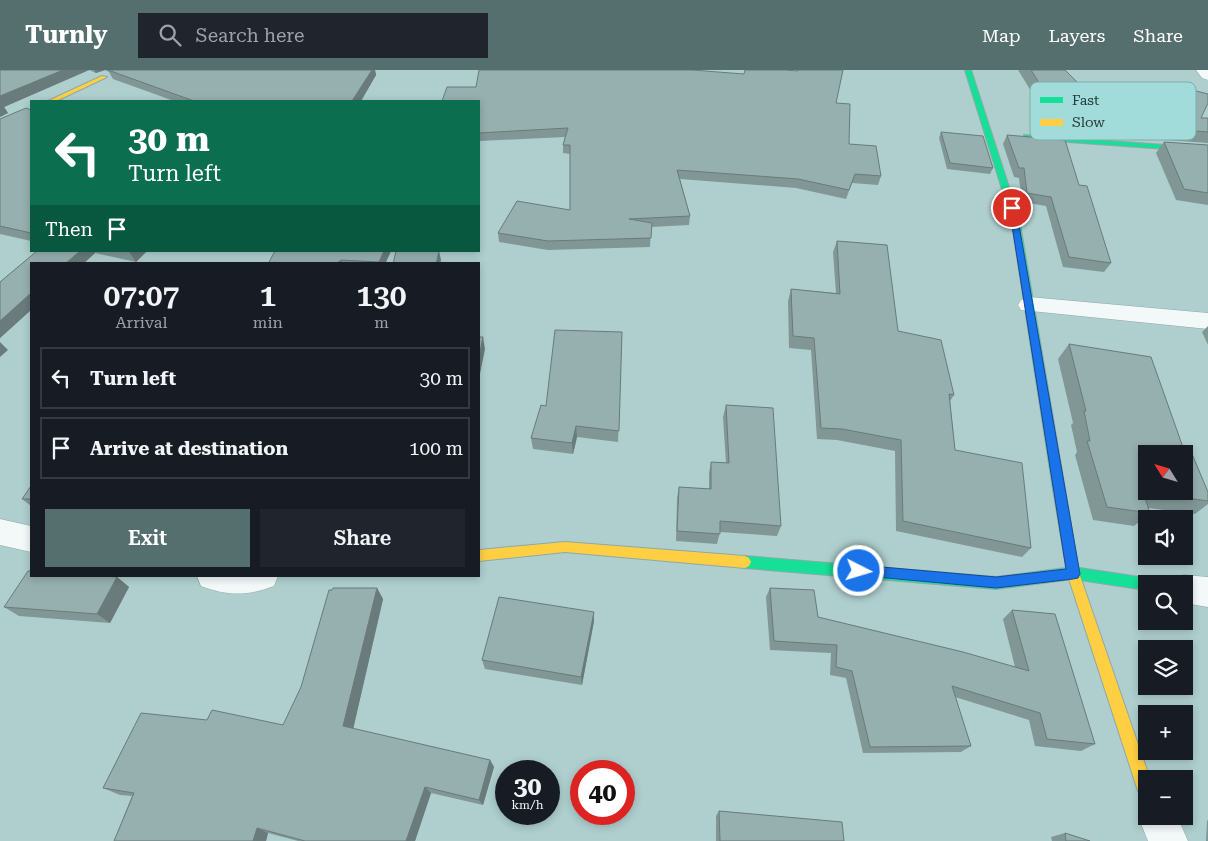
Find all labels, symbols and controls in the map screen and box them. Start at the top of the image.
search box [138,13,488,58]
text: Turnly [25,21,108,49]
icon: search [156,21,184,49]
text: Search here [196,24,304,47]
text: Map [982,25,1021,46]
text: Layers [1049,25,1105,46]
text: Share [1133,25,1183,46]
legend [1030,82,1196,140]
text: Fast [1072,92,1099,108]
text: Slow [1072,114,1105,130]
text: 30 m [128,119,210,160]
icon: left [45,120,110,185]
text: Turn left [128,161,221,186]
pin [991,187,1033,229]
icon: arrive [998,194,1026,222]
icon: arrive [103,215,131,243]
text: Then [45,218,93,241]
text: 07:07 [103,278,179,313]
text: 1 [259,278,276,313]
text: 130 [356,278,407,313]
text: Arrival [115,313,167,332]
text: min [253,313,283,332]
text: m [374,313,389,332]
icon: left [47,364,75,392]
text: Turn left [90,367,176,390]
text: 30 m [420,367,463,390]
icon: arrive [47,434,75,462]
text: Arrive at destination [90,437,288,460]
text: 100 m [409,437,463,460]
north arrow [1138,445,1192,500]
map controls [1138,445,1193,825]
button: Exit [45,509,250,567]
button: Share [260,509,465,567]
button: sound [1138,510,1193,565]
position arrow [832,544,884,596]
button: search [1138,575,1193,630]
button: layers [1138,640,1193,695]
button: + [1138,705,1193,760]
speed limit sign: 40 [570,760,635,825]
button: − [1138,770,1193,825]
text: 30 [513,772,542,801]
text: km/h [511,798,544,812]

